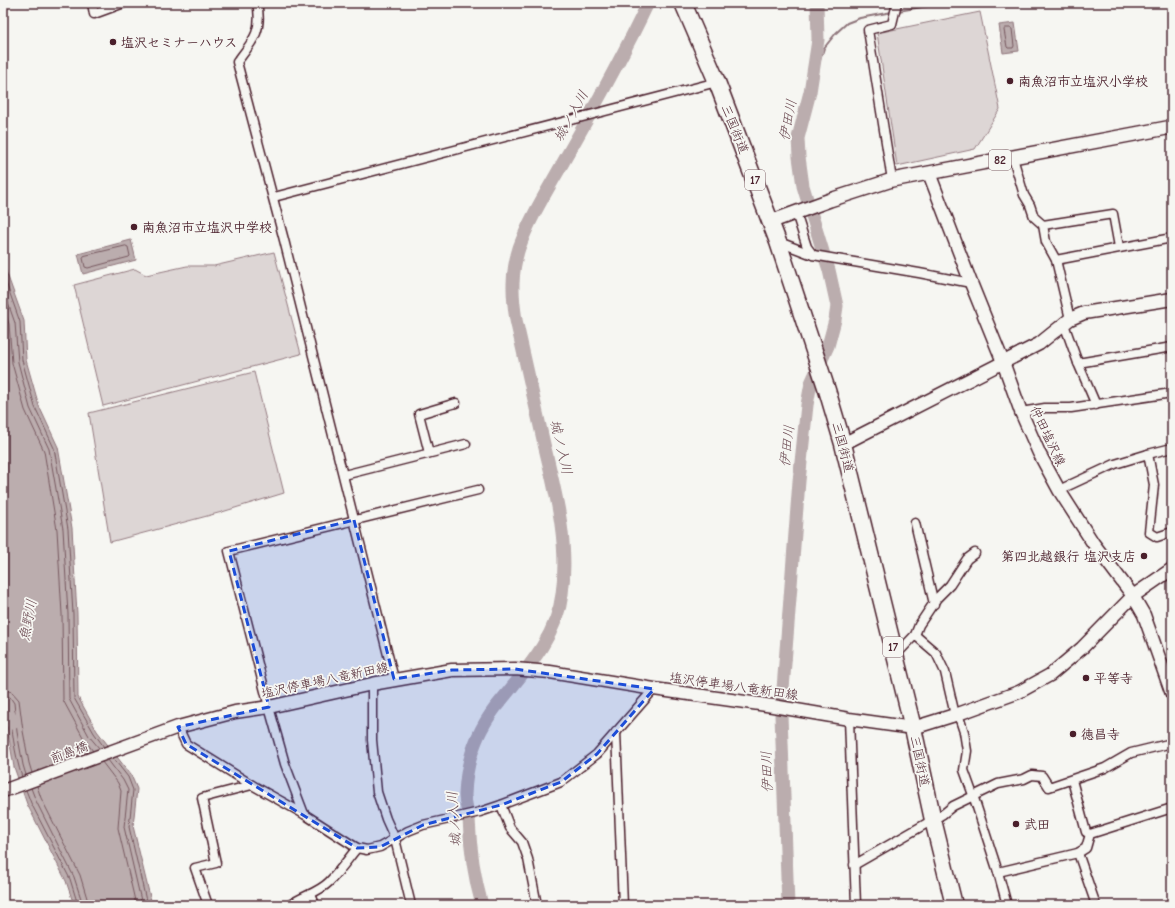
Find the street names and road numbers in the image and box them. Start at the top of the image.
street label: 三国街道 [718,102,752,156]
road number: 82 [989,150,1011,170]
road number: 17 [745,170,765,190]
street label: 仲田塩沢線 [1027,403,1069,470]
street label: 三国街道 [829,420,857,474]
road number: 17 [883,637,903,657]
street label: 塩沢停車場八竜新田線 [260,659,391,701]
street label: 塩沢停車場八竜新田線 [669,670,800,703]
street label: 三国街道 [907,734,933,788]
street label: 前島橋 [48,738,90,766]

